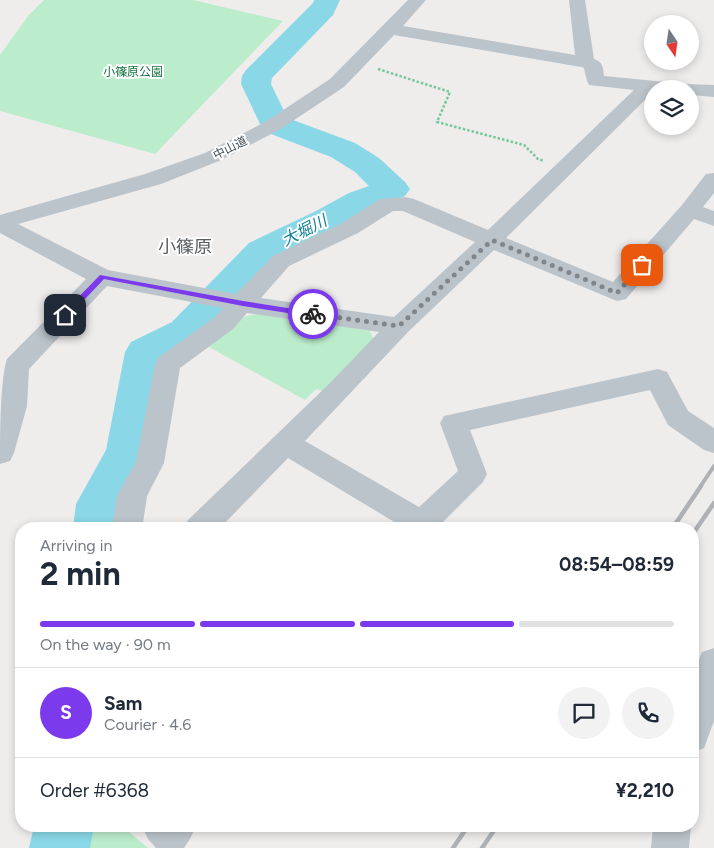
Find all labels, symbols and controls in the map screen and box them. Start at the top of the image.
north arrow [644,15,699,70]
map controls [644,15,699,135]
park label: 小篠原公園 [103,65,163,79]
button: layers [644,80,699,135]
street label: 中山道 [211,134,249,162]
water label: 大堀川 [279,210,332,250]
district label: 小篠原 [158,236,212,258]
pin [621,244,663,286]
icon: bag [628,251,656,279]
courier [288,289,338,339]
pin [44,294,86,336]
icon: bike [299,300,327,328]
icon: home [51,301,79,329]
text: Arriving in [40,536,112,555]
text: 08:54–08:59 [559,553,674,576]
text: 2 min [40,555,121,593]
text: On the way · 90 m [40,635,171,654]
button: chat [558,687,610,739]
button: phone [622,687,674,739]
text: Sam [104,692,142,715]
text: S [60,701,72,724]
text: Courier · 4.6 [104,715,191,734]
text: Order #6368 [40,779,149,802]
text: ¥2,210 [615,779,674,802]

